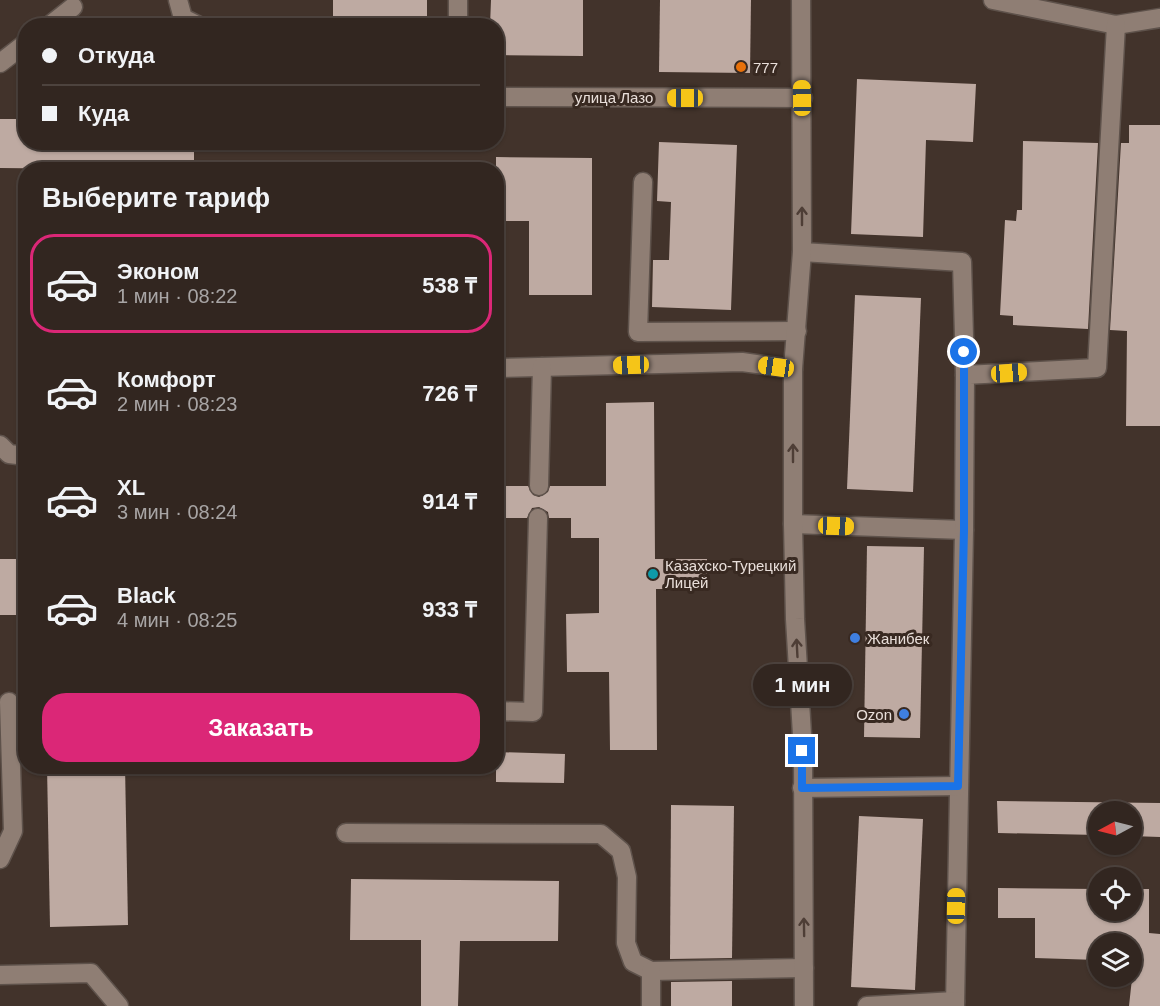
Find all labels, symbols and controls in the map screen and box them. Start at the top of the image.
text: Откуда [78,43,155,68]
place label: 777 [753,59,778,76]
marker: 777 [734,60,748,74]
car [793,80,811,116]
street label: улица Лазо [575,89,653,106]
car [667,89,703,107]
text: Куда [78,101,129,126]
text: Выберите тариф [42,183,270,213]
one-way arrow [796,207,808,227]
icon: car [45,257,99,311]
text: Эконом [117,259,200,284]
text: 538 ₸ [422,273,477,298]
text: 1 мин · 08:22 [117,285,237,307]
route start [950,338,977,365]
car [613,355,649,375]
car [757,356,795,378]
car [990,363,1028,383]
icon: car [45,365,99,419]
text: Комфорт [117,367,216,392]
text: 726 ₸ [422,381,477,406]
text: 2 мин · 08:23 [117,393,237,415]
one-way arrow [787,443,799,463]
icon: car [45,473,99,527]
text: XL [117,475,145,500]
text: 914 ₸ [422,489,477,514]
text: 3 мин · 08:24 [117,501,237,523]
car [818,516,854,536]
place label: Казахско-Турецкий Лицей [665,557,796,591]
marker: Казахско-Турецкий Лицей [646,567,660,581]
icon: car [45,581,99,635]
text: Black [117,583,176,608]
text: 933 ₸ [422,597,477,622]
text: 4 мин · 08:25 [117,609,237,631]
place label: Жанибек [867,630,930,647]
marker: Жанибек [848,631,862,645]
one-way arrow [791,638,802,658]
callout: 1 мин [752,664,852,706]
text: 1 мин [775,674,830,696]
button: Заказать [42,693,480,762]
place label: Ozon [856,706,892,723]
marker: Ozon [897,707,911,721]
route end [788,737,815,764]
north arrow [1088,801,1142,855]
map controls [1088,801,1142,987]
button: locate [1088,867,1142,921]
car [947,888,965,924]
one-way arrow [798,917,809,937]
button: layers [1088,933,1142,987]

